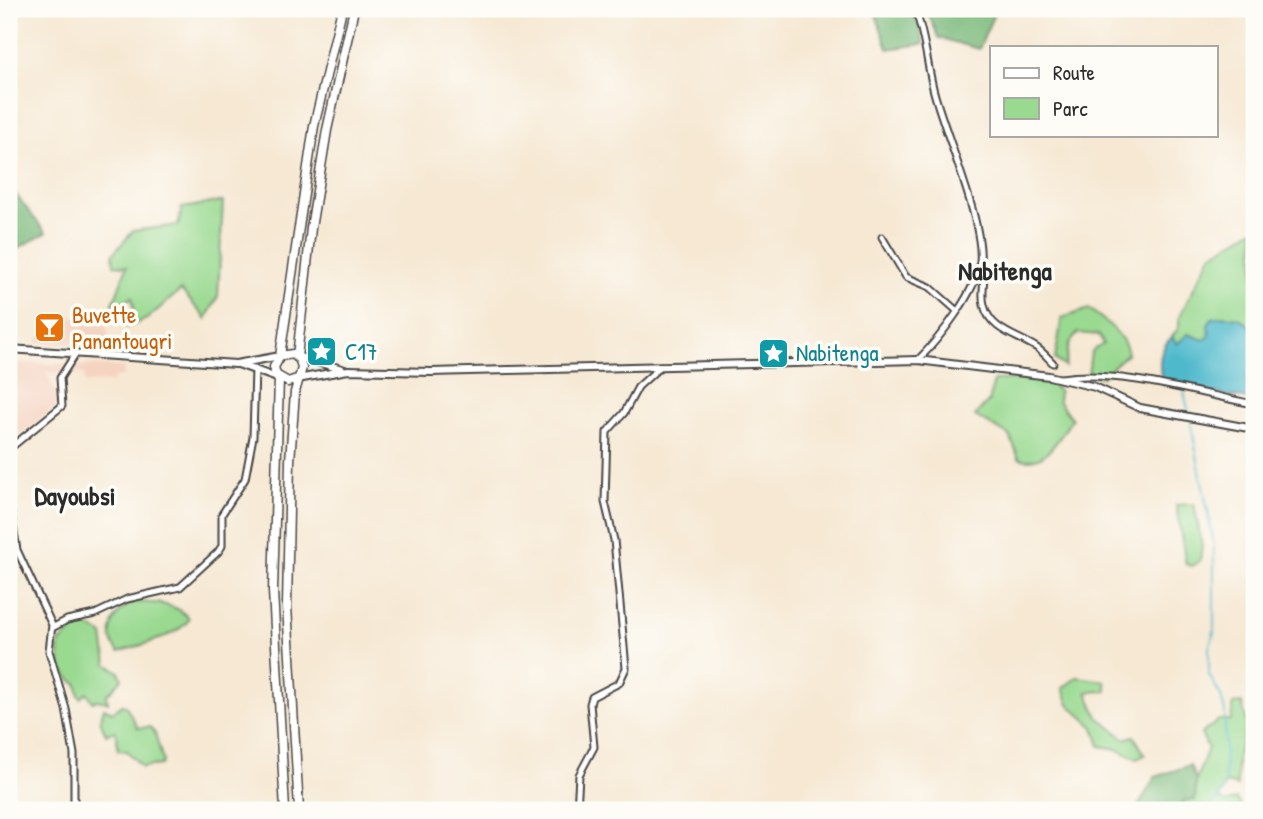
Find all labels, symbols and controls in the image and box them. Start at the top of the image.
legend [990,46,1218,136]
text: Route [1053,58,1095,87]
text: Parc [1053,94,1088,123]
district label: Nabitenga [958,253,1052,289]
place label: Buvette Panantougri [72,299,173,356]
bar icon: Buvette Panantougri [32,311,66,345]
place icon: C17 [305,335,339,369]
place label: C17 [345,336,377,367]
place icon: Nabitenga [756,336,790,370]
place label: Nabitenga [796,337,879,368]
district label: Dayoubsi [35,478,115,514]

